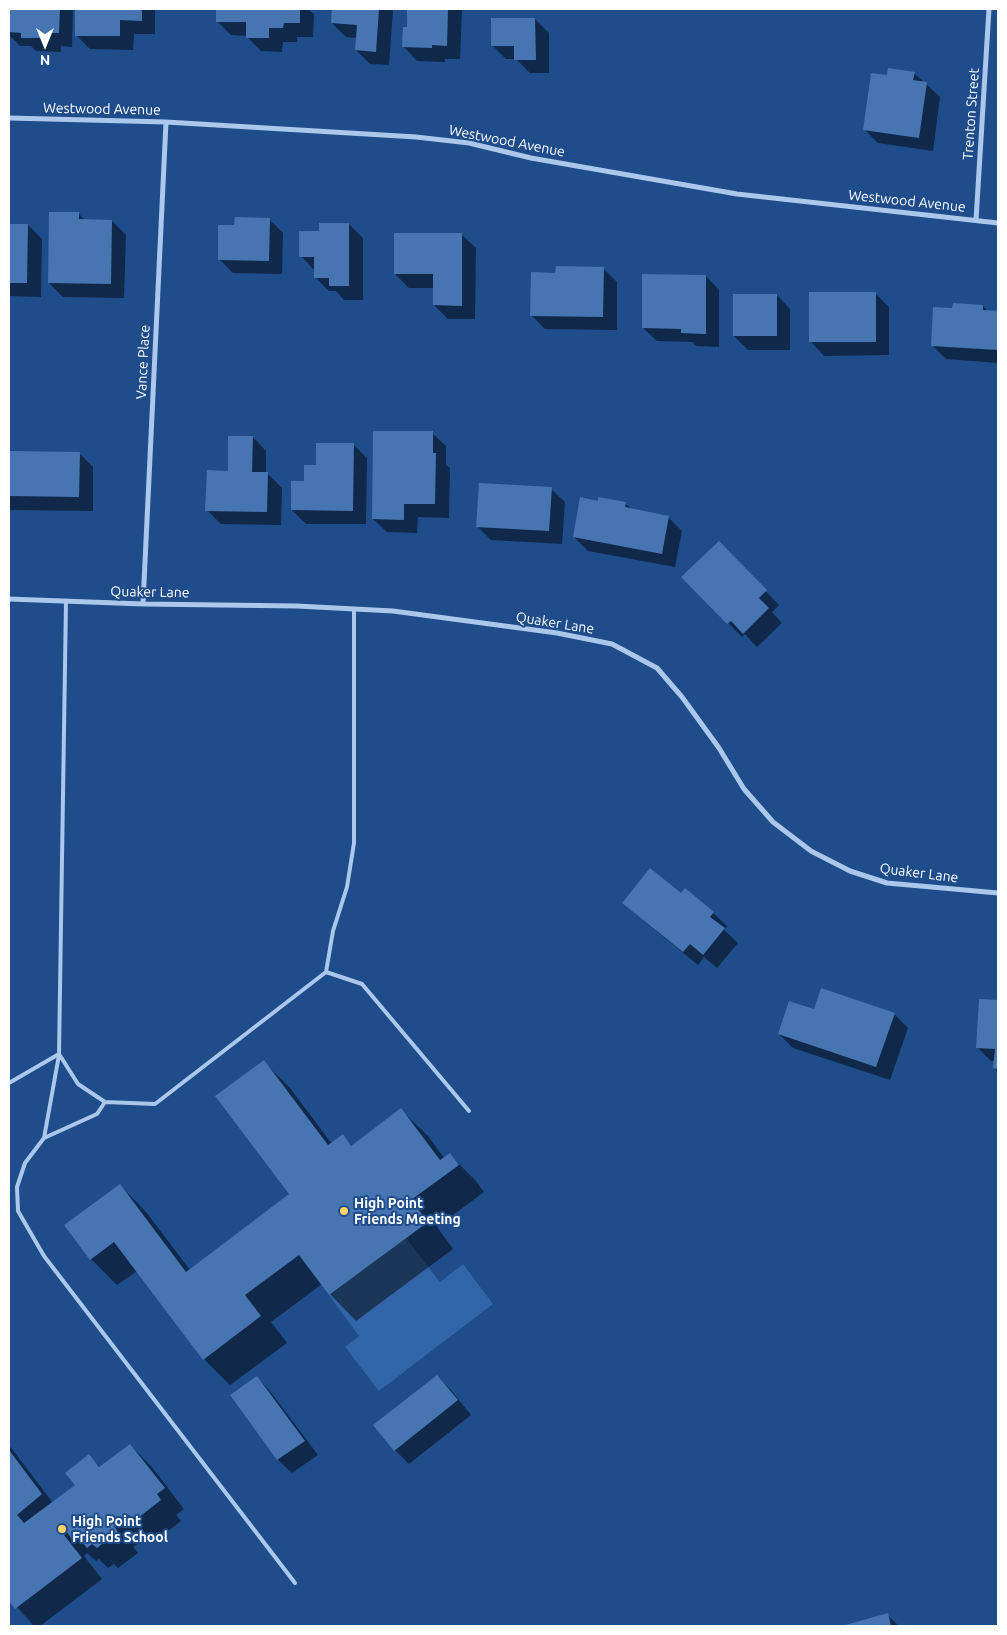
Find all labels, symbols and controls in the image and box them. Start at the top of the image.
north arrow [20,20,70,70]
text: N [40,52,50,68]
street label: Trenton Street [959,67,983,161]
street label: Westwood Avenue [43,100,161,118]
street label: Westwood Avenue [448,122,566,160]
street label: Westwood Avenue [848,186,966,216]
street label: Vance Place [133,324,153,400]
street label: Quaker Lane [110,583,190,601]
street label: Quaker Lane [515,609,595,637]
street label: Quaker Lane [879,860,959,886]
place label: High Point Friends Meeting [354,1195,461,1228]
marker: High Point Friends Meeting [338,1205,350,1217]
place label: High Point Friends School [72,1513,168,1545]
marker: High Point Friends School [56,1523,68,1535]

